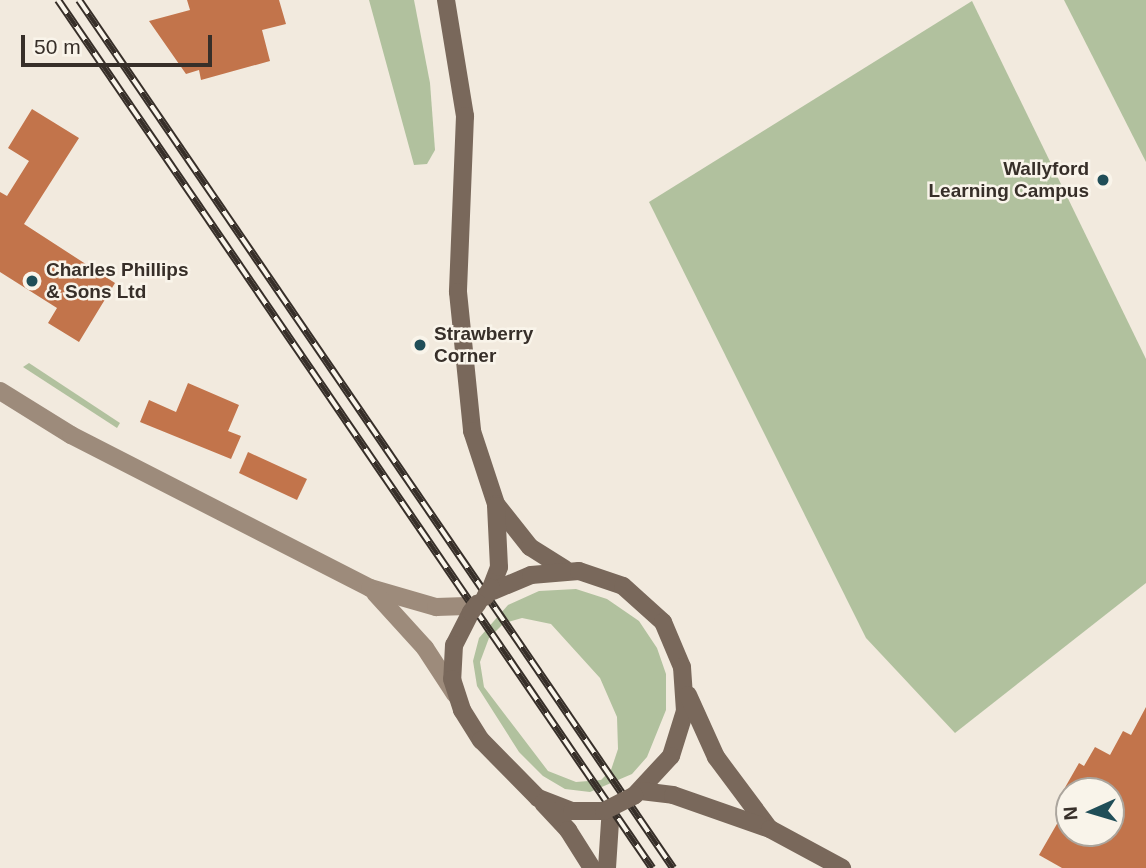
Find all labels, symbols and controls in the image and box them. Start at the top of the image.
scale bar [24,21,215,65]
text: 50 m [34,35,81,58]
place label: Wallyford Learning Campus [929,158,1089,202]
marker: Wallyford Learning Campus [1095,172,1111,188]
place label: Charles Phillips & Sons Ltd [46,259,189,303]
marker: Charles Phillips & Sons Ltd [24,273,40,289]
place label: Strawberry Corner [434,323,533,367]
marker: Strawberry Corner [412,337,428,353]
north arrow [1055,777,1125,847]
text: N [1060,806,1082,821]

